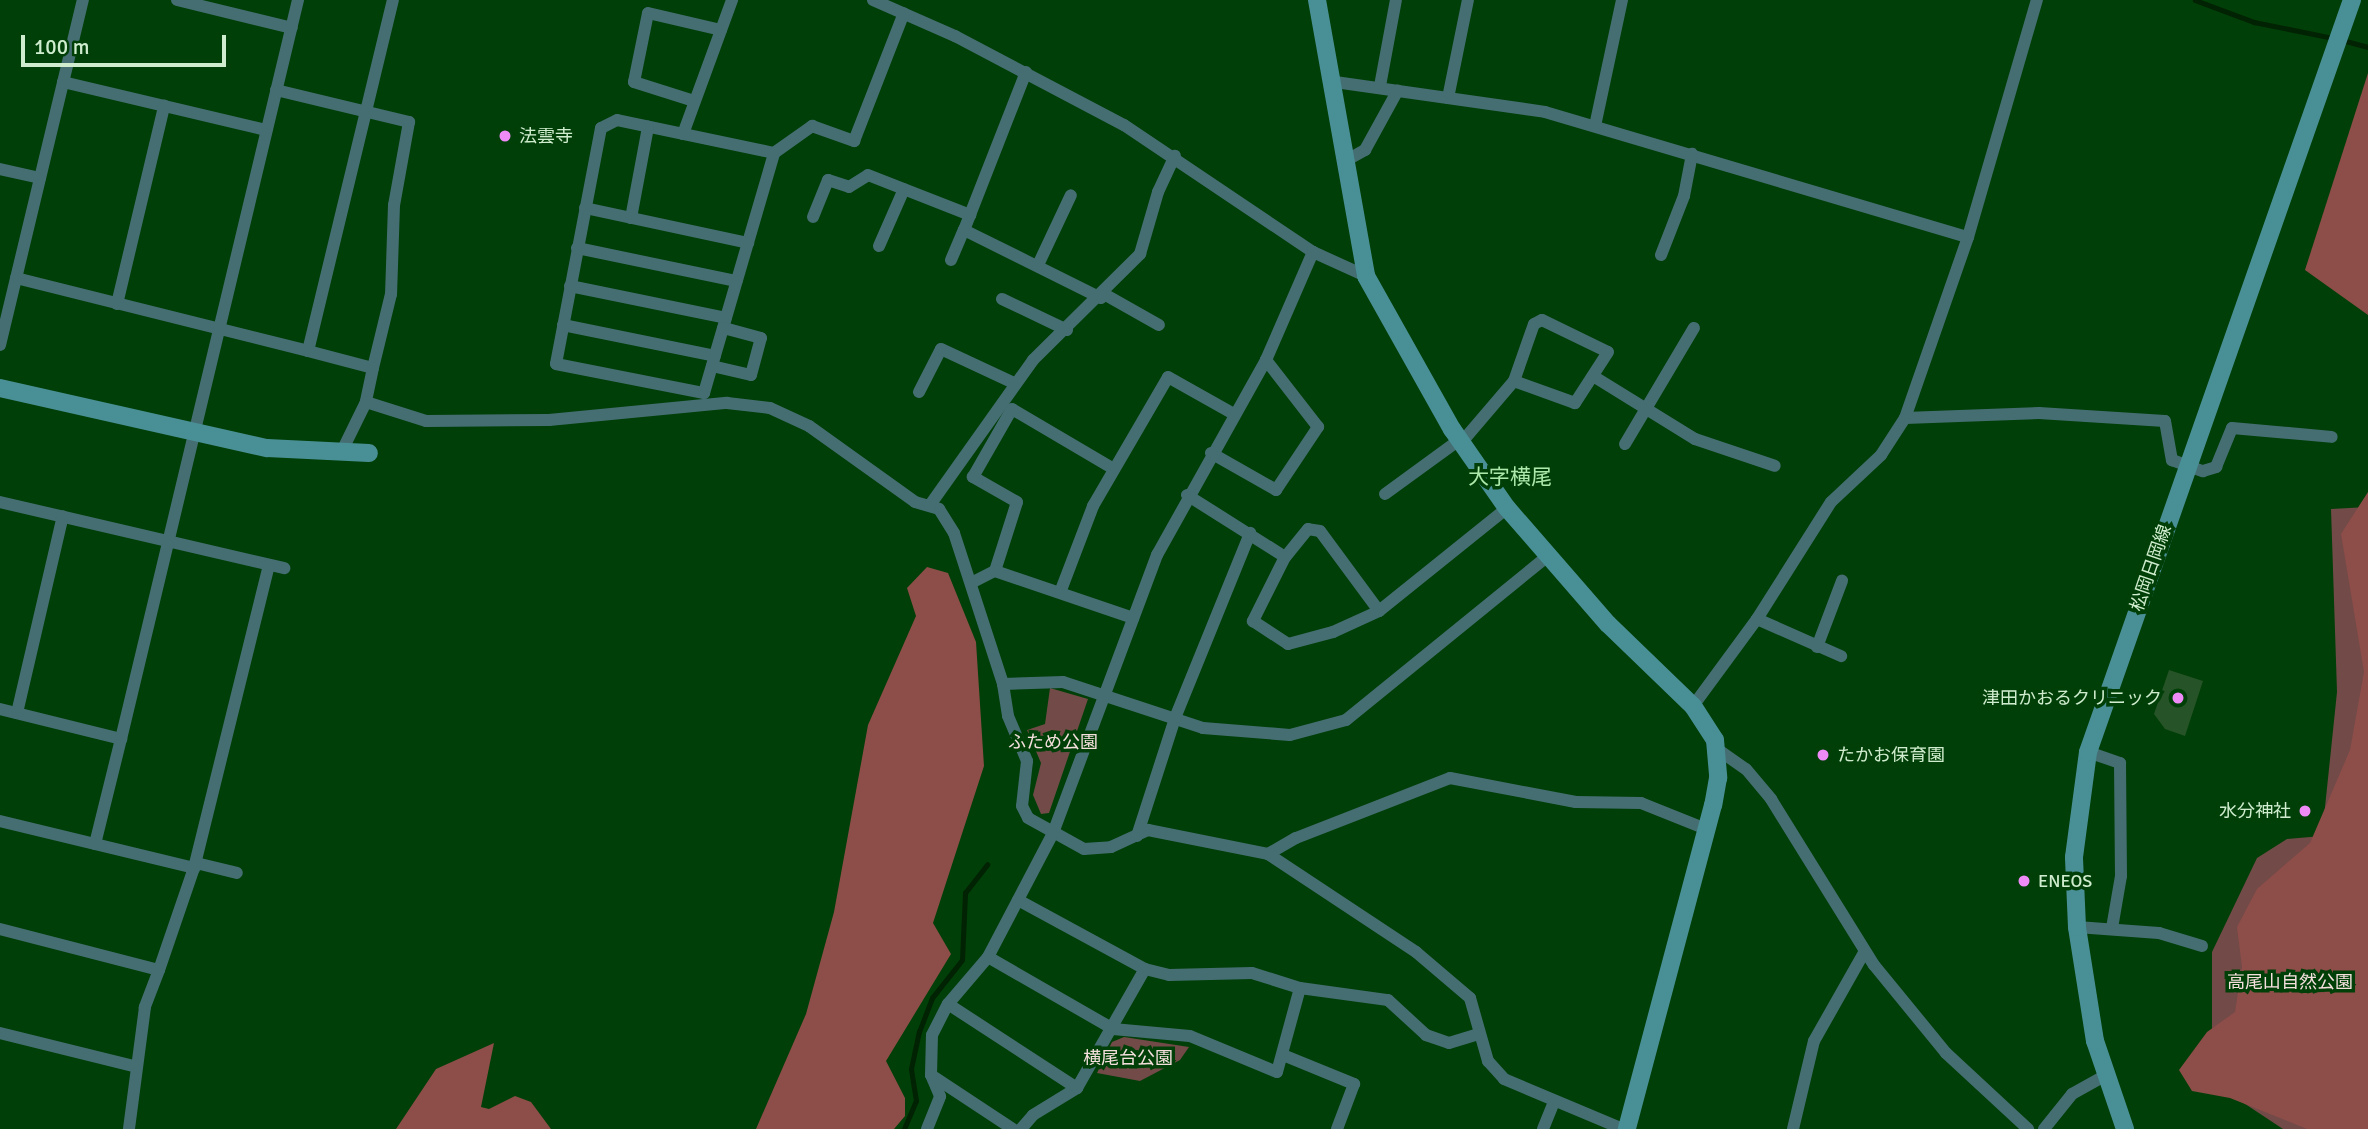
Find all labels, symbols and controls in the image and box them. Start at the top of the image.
scale bar [24,21,229,65]
text: 100 m [34,34,89,60]
place label: 法雲寺 [519,125,573,147]
marker: 法雲寺 [497,128,513,144]
district label: 大字横尾 [1468,464,1552,490]
street label: 松岡日岡線 [2126,522,2176,614]
place label: 津田かおるクリニック [1982,687,2162,709]
marker: 津田かおるクリニック [2168,688,2188,708]
park label: ふため公園 [1008,731,1098,753]
place label: たかお保育園 [1837,744,1945,766]
marker: たかお保育園 [1815,747,1831,763]
place label: 水分神社 [2219,800,2291,822]
marker: 水分神社 [2297,803,2313,819]
place label: ENEOS [2038,870,2092,892]
marker: ENEOS [2016,873,2032,889]
park label: 高尾山自然公園 [2227,971,2353,993]
park label: 横尾台公園 [1083,1047,1173,1069]

